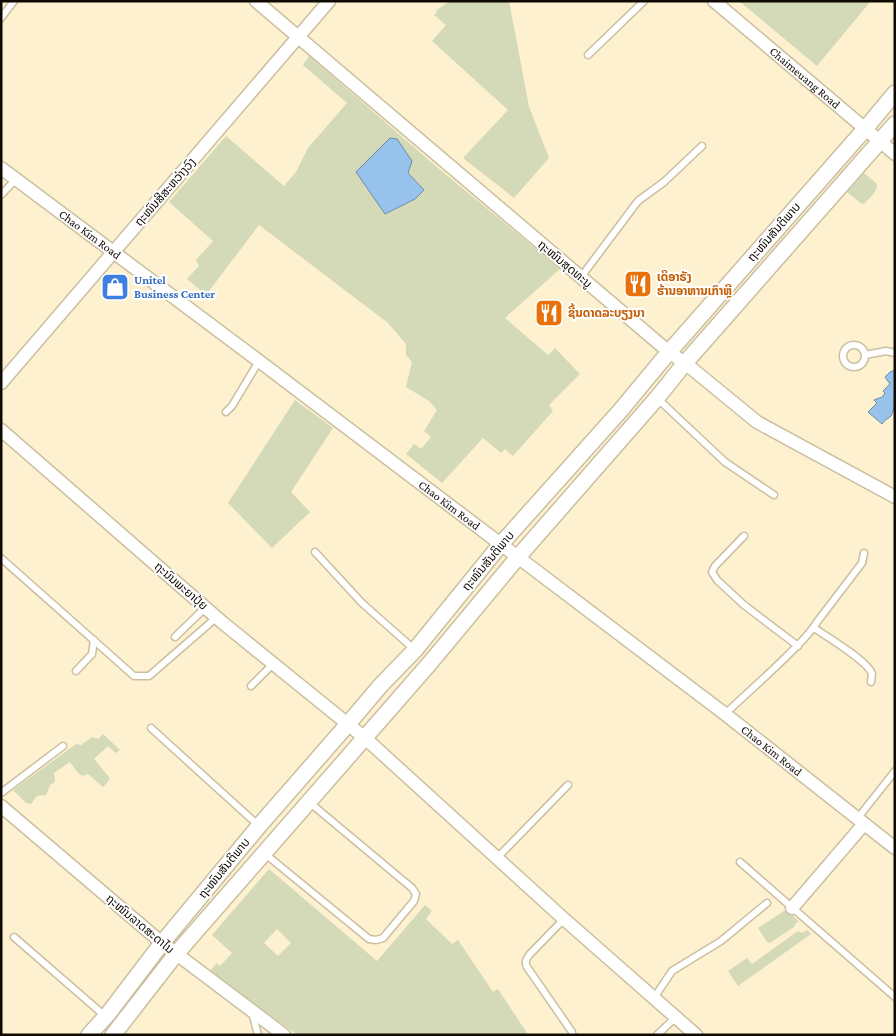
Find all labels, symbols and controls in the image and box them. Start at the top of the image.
street label: Chaimeuang Road [767,44,844,112]
street label: ຖະໜົນສີສະຫວ່າງວົງ [132,155,198,229]
street label: ຖະໜົນສັນຕິພາບ [745,200,803,264]
street label: Chao Kim Road [56,207,124,263]
street label: ຖະໜົນສຸດທະນູ [534,237,595,292]
restaurant icon: ເດິອາຣັງ ຮ້ານອາຫານເກົາຫຼີ [623,269,653,299]
place label: ເດິອາຣັງ ຮ້ານອາຫານເກົາຫຼີ [657,270,732,298]
shop icon: Unitel Business Center [100,272,130,302]
place label: Unitel Business Center [134,273,215,301]
restaurant icon: ຊີ້ນດາດລະບຽງນາ [534,298,564,328]
place label: ຊີ້ນດາດລະບຽງນາ [568,303,645,321]
street label: Chao Kim Road [416,477,483,533]
street label: ຖະໜົນສັນຕິພາບ [459,528,517,594]
street label: ຖະນົນພະຍາປຸ້ຍ [151,559,210,614]
street label: Chao Kim Road [738,722,805,779]
street label: ຖະໜົນສັນຕິພາບ [195,835,253,901]
street label: ຖະໜົນລາດສະດາໄນ [103,891,177,957]

